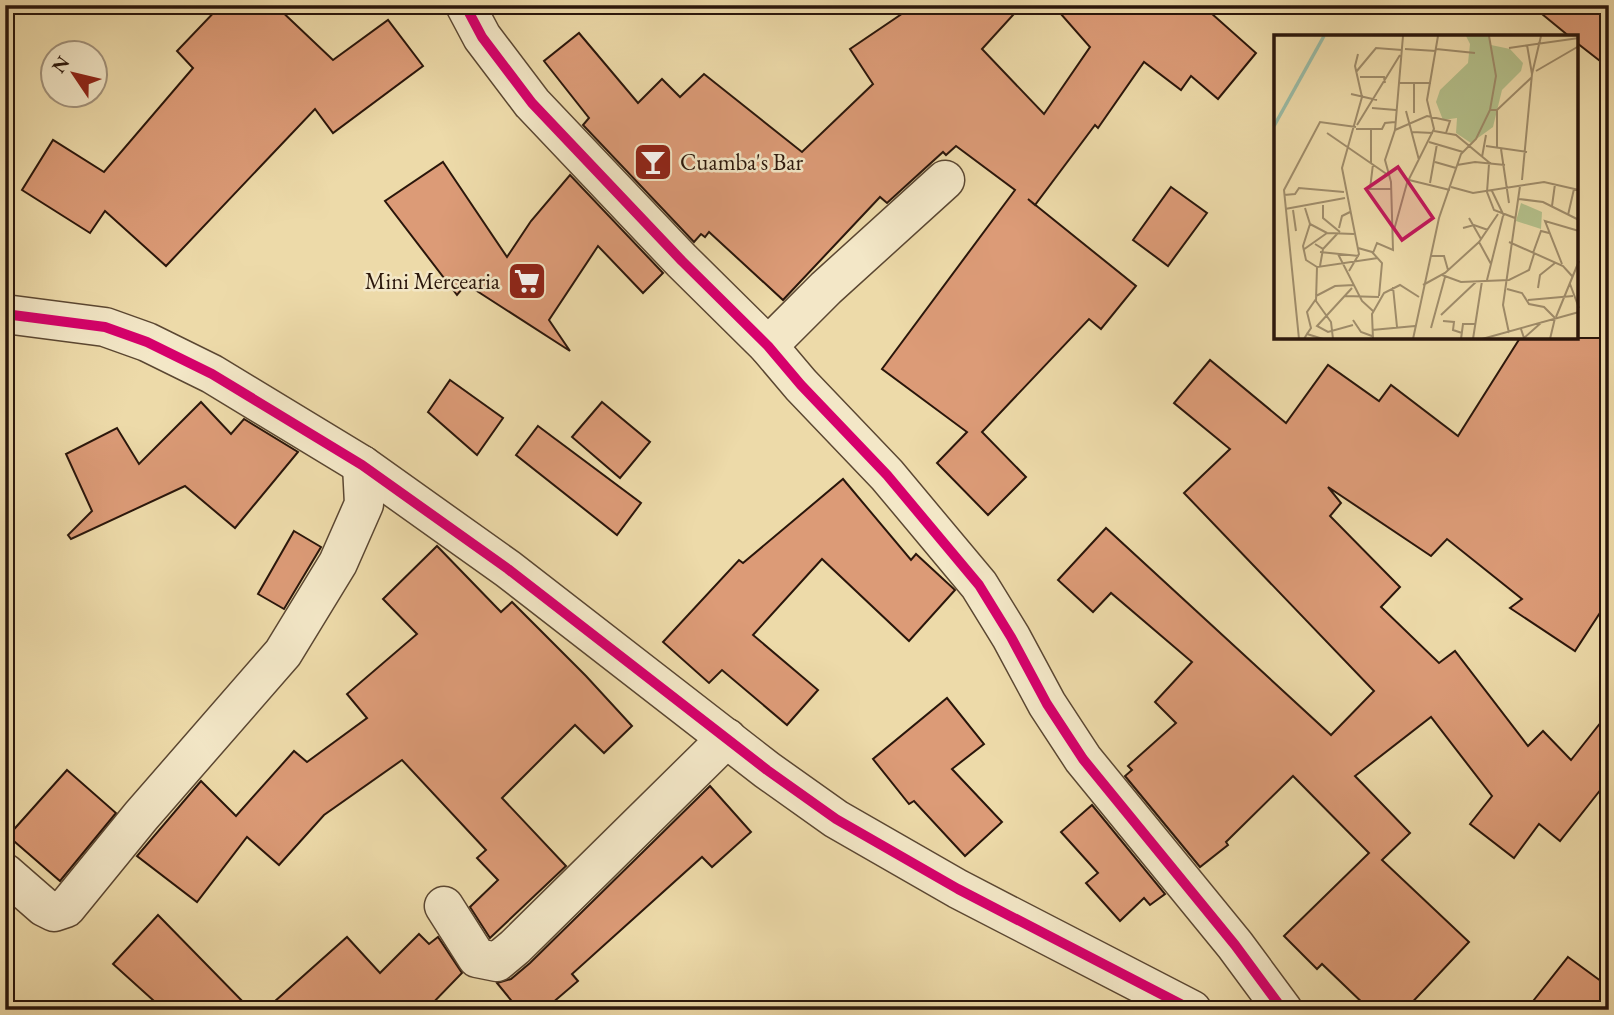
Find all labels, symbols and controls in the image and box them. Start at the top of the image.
inset map [1274,35,1579,340]
north arrow [38,38,108,108]
text: N [46,51,75,78]
bar icon: Cuamba's Bar [632,141,674,183]
place label: Cuamba's Bar [680,147,803,177]
supermarket icon: Mini Mercearia [506,260,548,302]
place label: Mini Mercearia [365,266,501,296]

